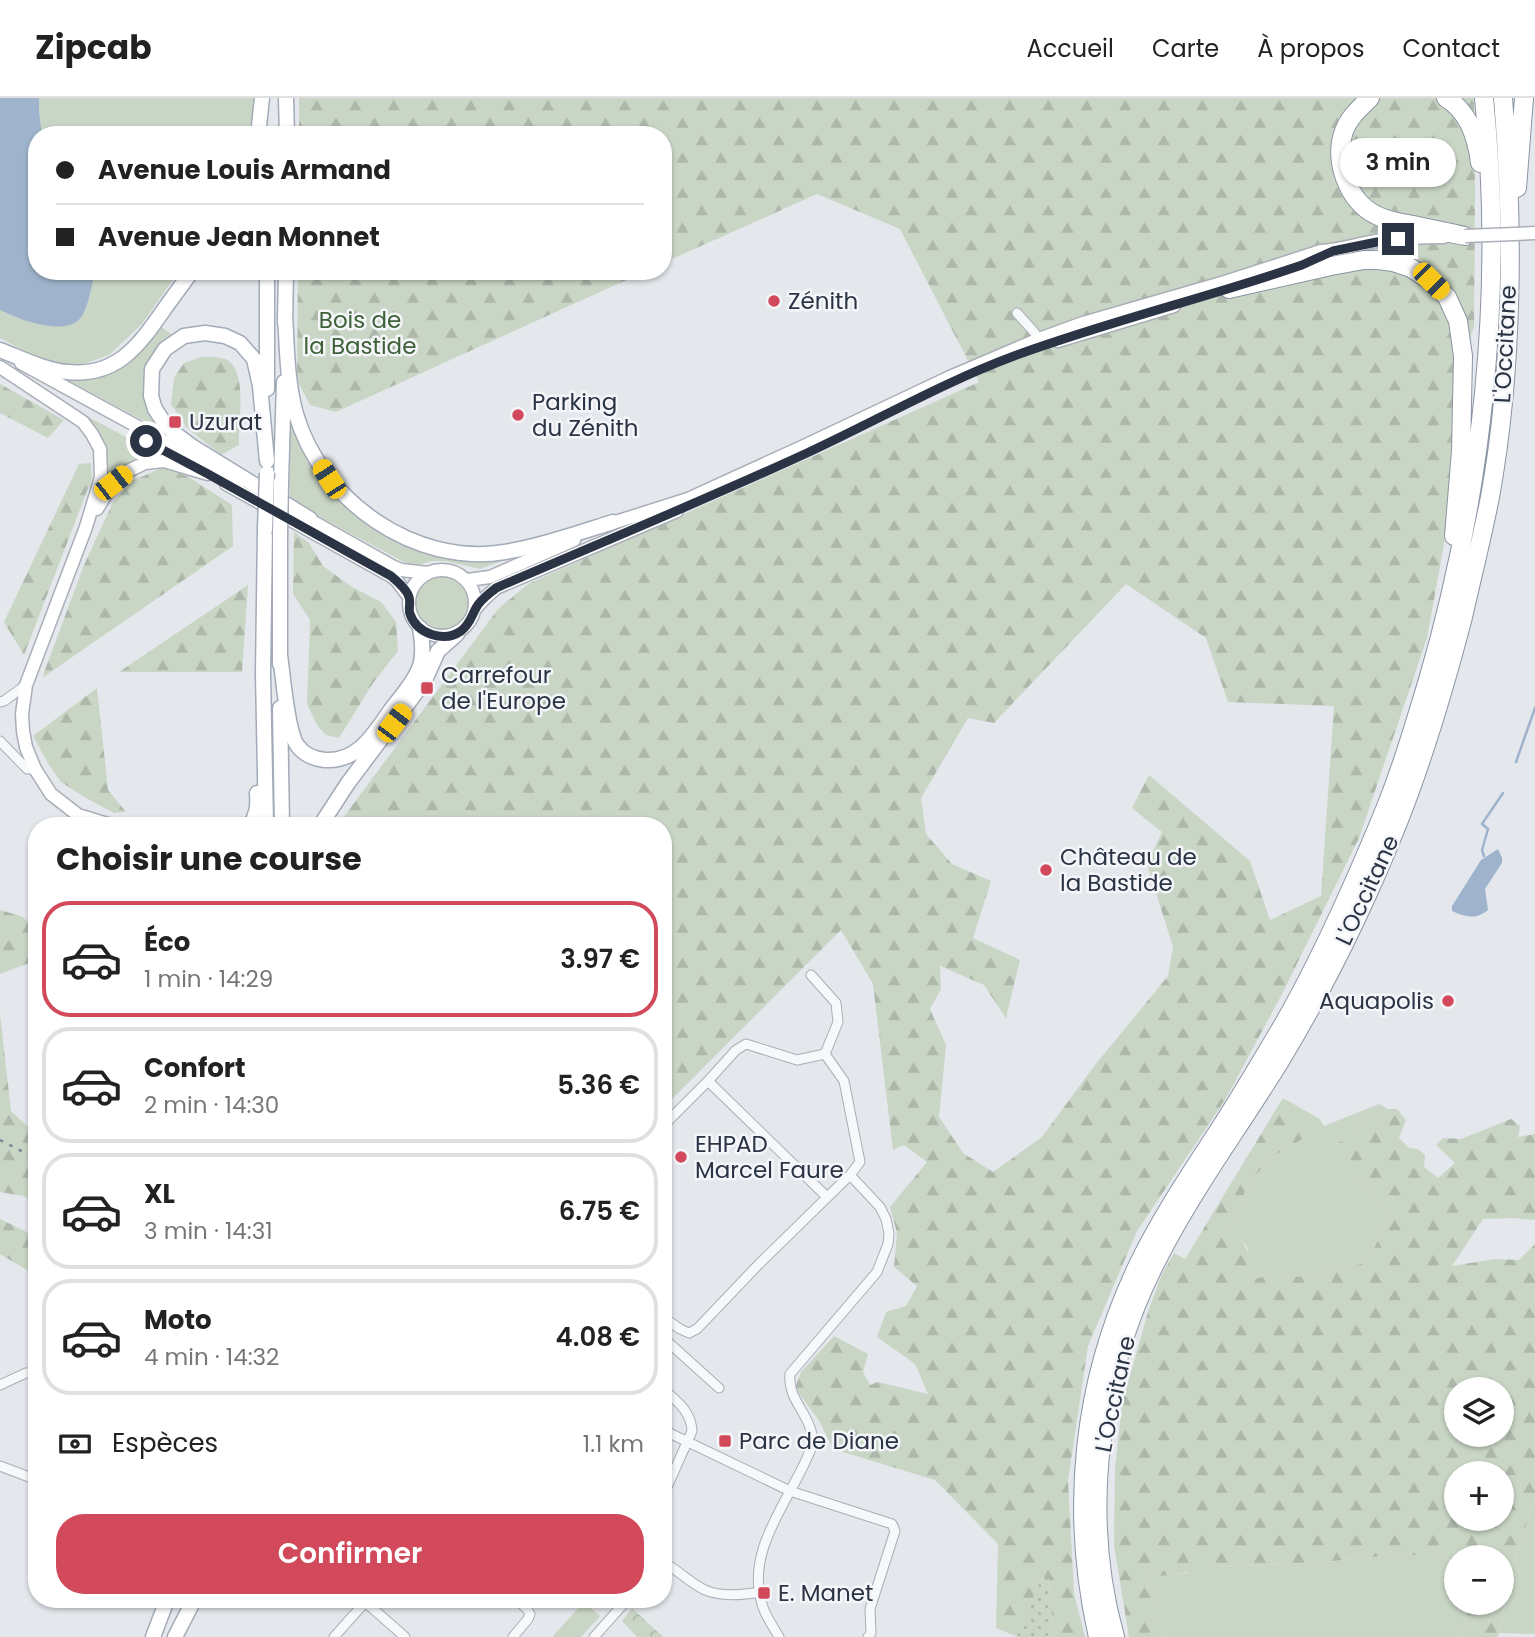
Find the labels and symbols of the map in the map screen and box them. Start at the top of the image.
callout: 3 min [1340,138,1456,186]
route end [1382,223,1414,255]
car [1409,259,1454,303]
street label: L'Occitane [1486,284,1524,404]
place label: Zénith [788,285,858,317]
marker: Zénith [766,293,782,309]
park label: Bois de la Bastide [304,304,416,362]
place label: Parking du Zénith [532,386,639,444]
place label: Uzurat [189,406,262,438]
marker: Parking du Zénith [510,407,526,423]
marker: Uzurat [167,414,183,430]
route start [130,425,162,457]
car [309,456,350,502]
car [90,462,137,504]
place label: Carrefour de l'Europe [441,659,566,717]
marker: Carrefour de l'Europe [419,680,435,696]
car [373,700,416,746]
street label: L'Occitane [1328,830,1406,950]
place label: Château de la Bastide [1060,841,1197,899]
marker: Château de la Bastide [1038,862,1054,878]
place label: Aquapolis [1319,985,1434,1017]
marker: Aquapolis [1440,993,1456,1009]
place label: EHPAD Marcel Faure [695,1128,844,1186]
marker: EHPAD Marcel Faure [673,1149,689,1165]
street label: L'Occitane [1087,1333,1143,1455]
place label: Parc de Diane [739,1425,899,1457]
marker: Parc de Diane [717,1433,733,1449]
place label: E. Manet [778,1577,873,1609]
marker: E. Manet [756,1585,772,1601]

